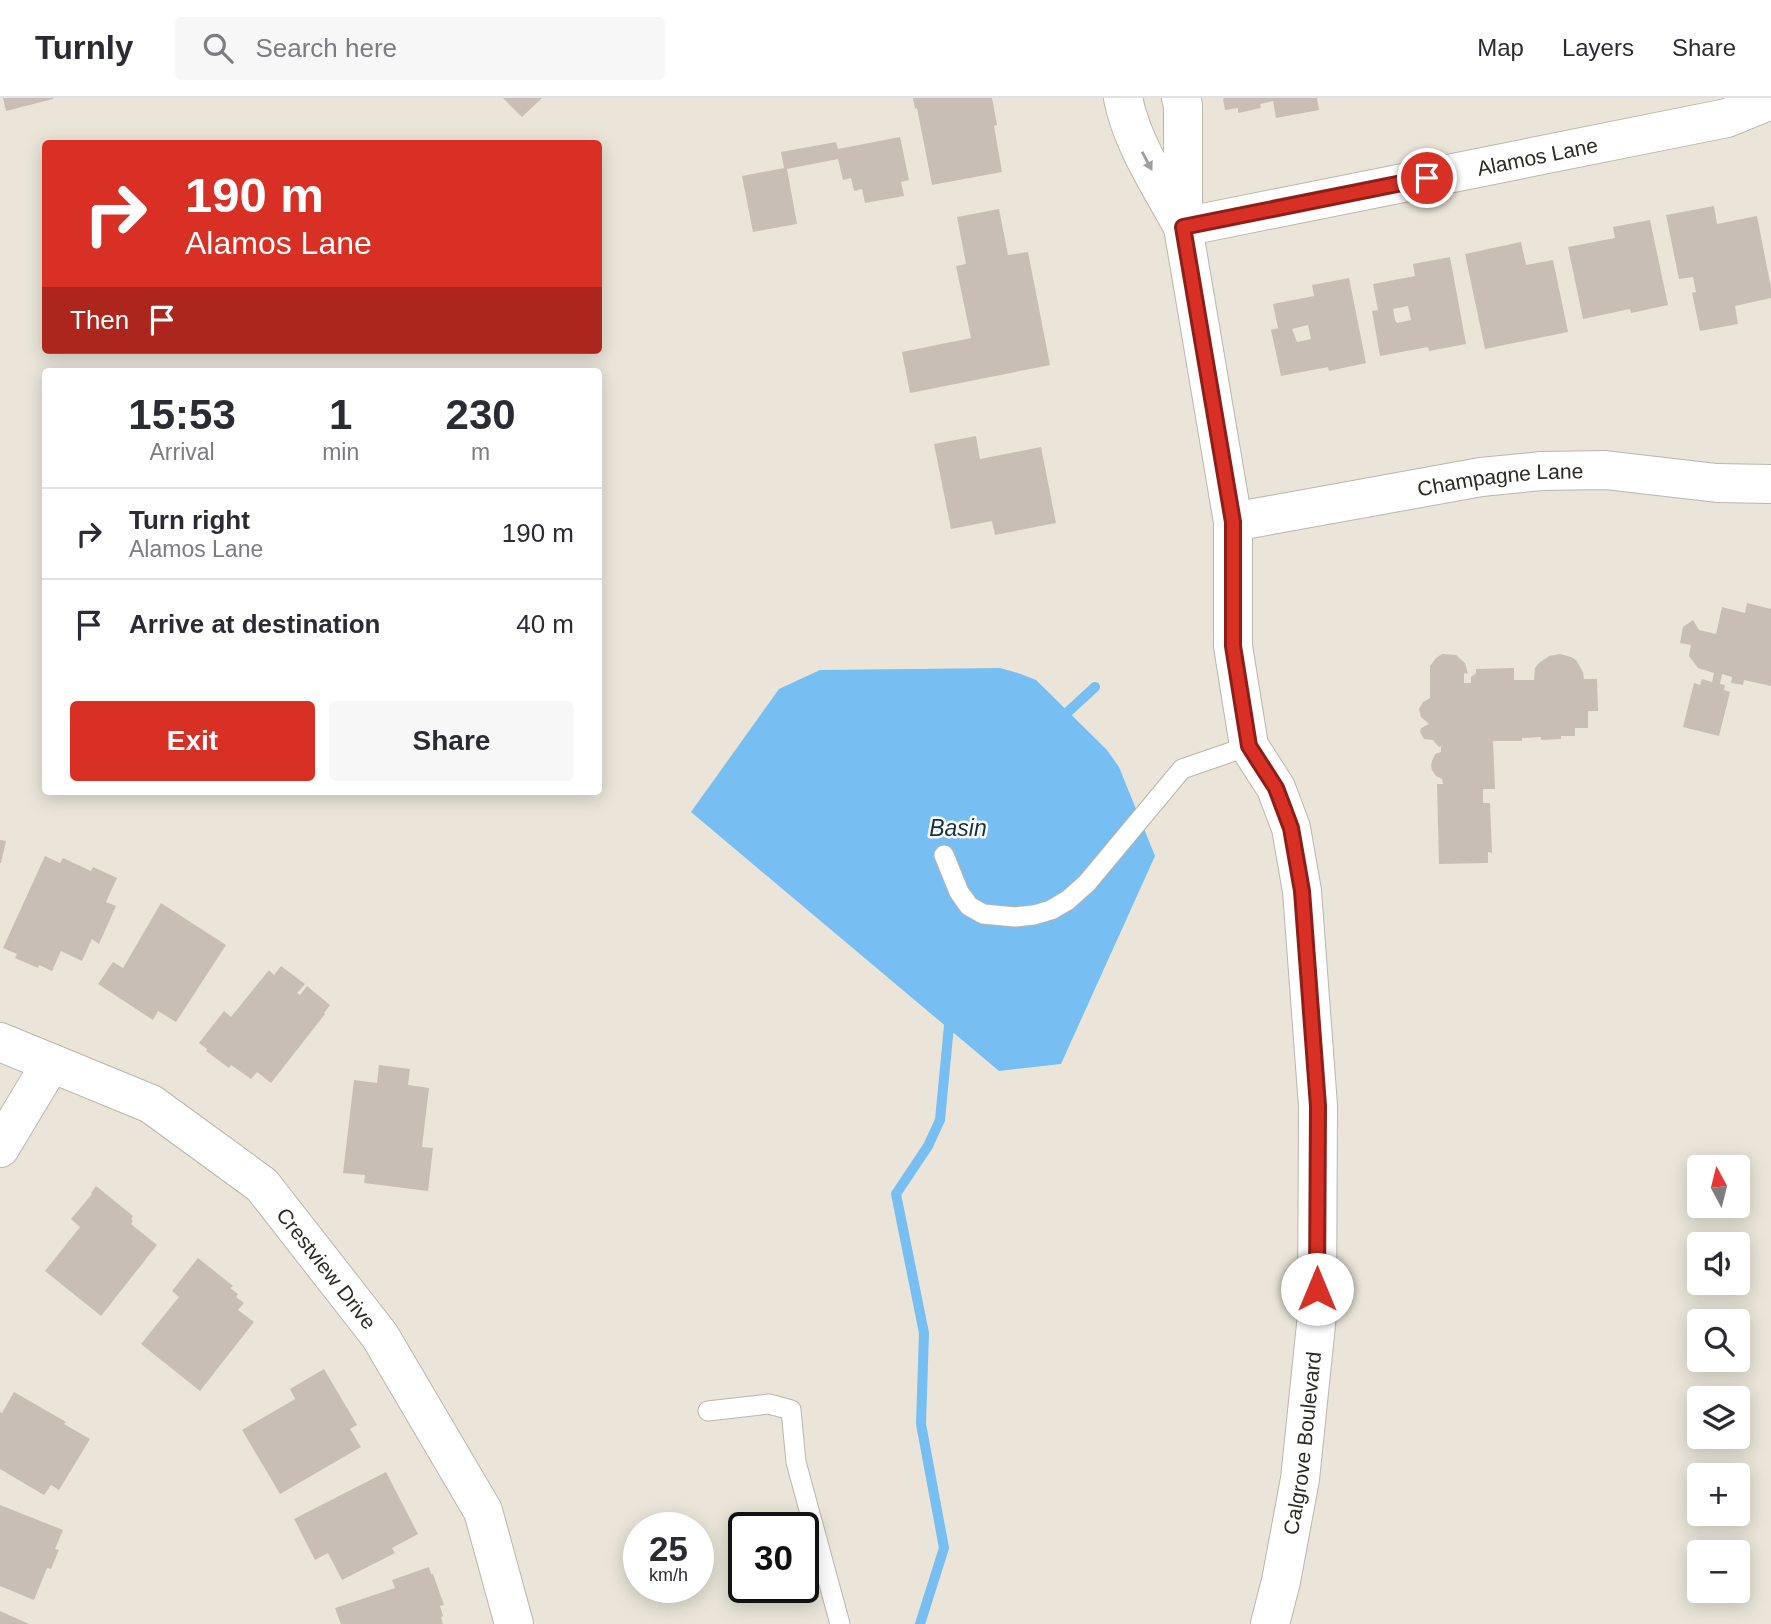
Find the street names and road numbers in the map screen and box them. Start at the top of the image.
street label: Alamos Lane [1475,133,1600,179]
street label: Champagne Lane [1415,459,1583,500]
street label: Crestview Drive [273,1203,381,1333]
street label: Calgrove Boulevard [1278,1350,1325,1537]

